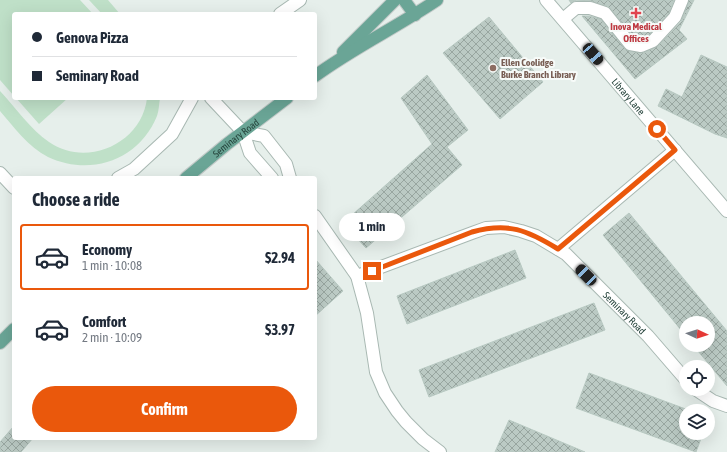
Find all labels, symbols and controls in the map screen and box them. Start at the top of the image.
marker: Inova Medical Offices [630,7,642,19]
place label: Inova Medical Offices [610,21,662,44]
text: Genova Pizza [56,29,128,46]
car [581,41,605,67]
place label: Ellen Coolidge Burke Branch Library [501,57,577,80]
marker: Ellen Coolidge Burke Branch Library [488,63,498,73]
text: Seminary Road [56,67,139,84]
street label: Library Lane [610,76,647,118]
street label: Seminary Road [211,117,261,159]
route start [648,120,666,138]
text: Choose a ride [32,189,120,210]
callout: 1 min [339,213,405,241]
text: 1 min [359,219,385,234]
icon: car [34,239,70,275]
text: Economy [82,241,132,258]
text: $2.94 [265,249,295,266]
text: 1 min · 10:08 [82,258,142,273]
route end [363,262,381,280]
car [573,262,599,288]
street label: Seminary Road [601,290,648,337]
icon: car [34,311,70,347]
text: Comfort [82,313,126,330]
north arrow [679,316,715,352]
map controls [679,316,715,440]
text: $3.97 [265,321,295,338]
text: 2 min · 10:09 [82,330,142,345]
button: locate [679,360,715,396]
button: Confirm [32,386,297,432]
button: layers [679,404,715,440]

